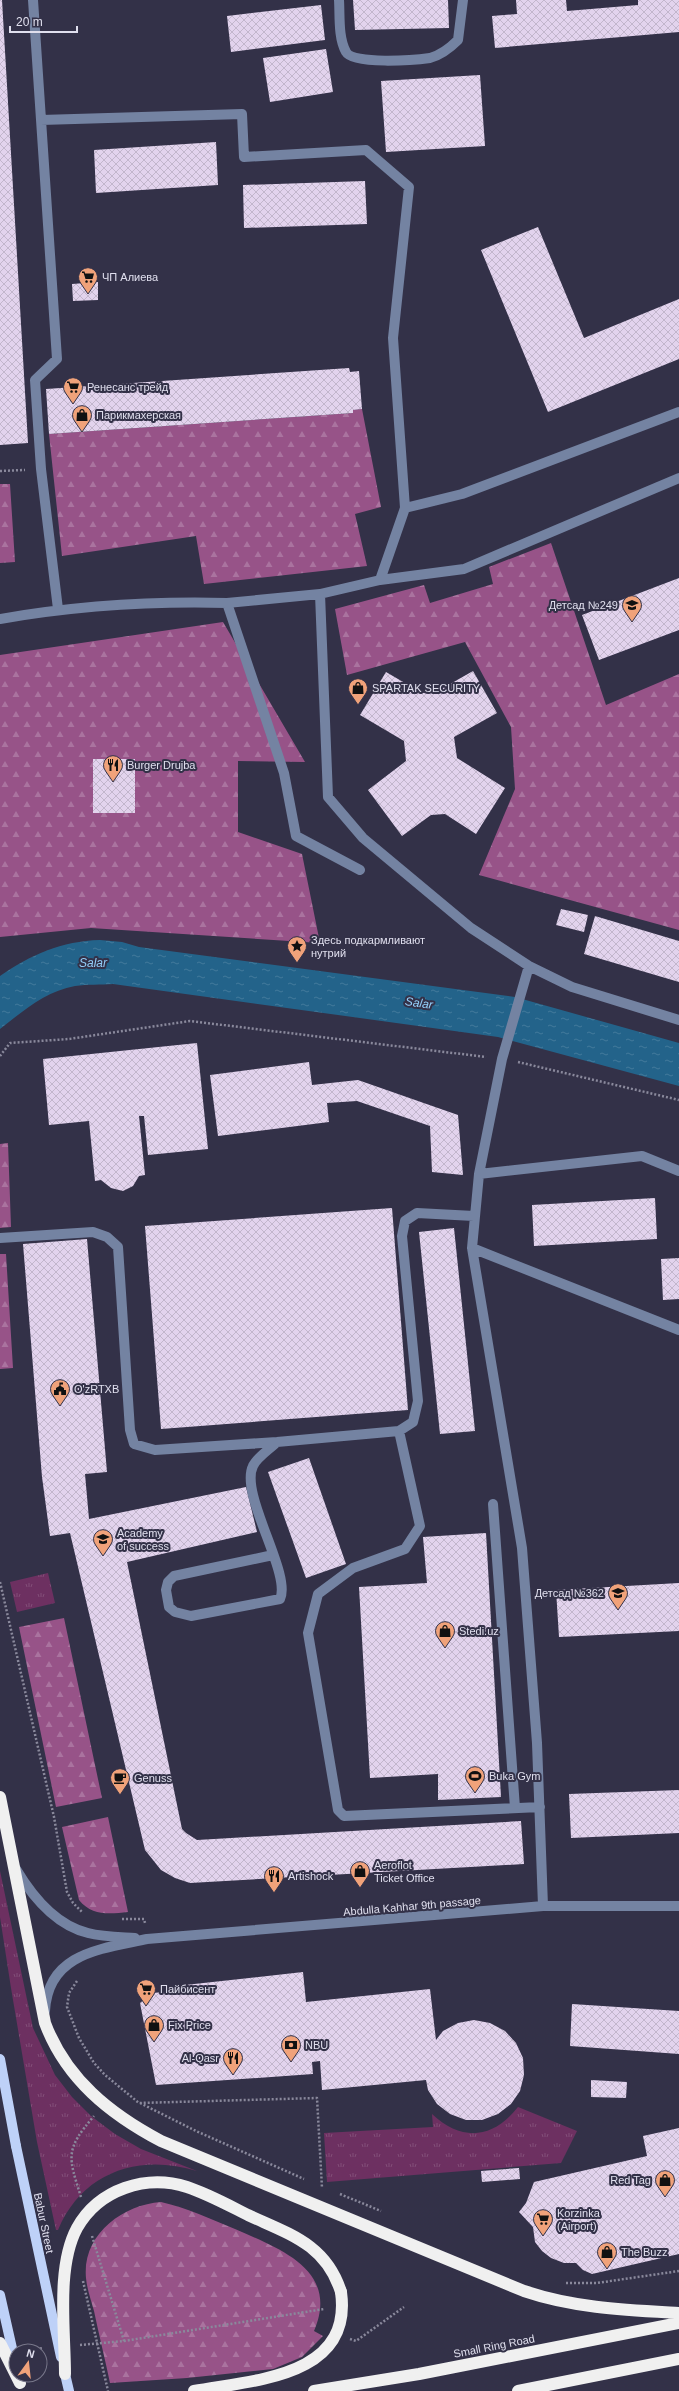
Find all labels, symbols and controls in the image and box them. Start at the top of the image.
scale bar [10,8,77,34]
text: 20 m [16,15,43,29]
supermarket icon: ЧП Алиева [77,266,99,294]
place label: ЧП Алиева [102,271,159,283]
supermarket icon: Ренесанс трейд [62,376,84,404]
place label: Ренесанс трейд [87,381,169,393]
shop icon: Парикмахерская [71,404,93,432]
place label: Парикмахерская [96,409,181,421]
school or university icon: Детсад №249 [621,594,643,622]
place label: Детсад №249 [549,599,618,611]
shop icon: SPARTAK SECURITY [347,677,369,705]
place label: SPARTAK SECURITY [372,682,481,694]
restaurant icon: Burger Drujba [102,754,124,782]
place label: Burger Drujba [127,759,196,771]
place label: Здесь подкармливают нутрий [311,934,425,959]
place icon: Здесь подкармливают нутрий [286,935,308,963]
water label: Salar [79,956,108,970]
water label: Salar [404,994,435,1012]
public building icon: O'zRTXB [49,1378,71,1406]
place label: O'zRTXB [74,1383,119,1395]
place label: Academy of success [117,1527,169,1552]
school or university icon: Academy of success [92,1528,114,1556]
school or university icon: Детсад №362 [607,1582,629,1610]
place label: Детсад №362 [535,1587,604,1599]
shop icon: Stedi.uz [434,1620,456,1648]
place label: Stedi.uz [459,1625,499,1637]
sports icon: Buka Gym [464,1765,486,1793]
cafe icon: Genuss [109,1767,131,1795]
place label: Buka Gym [489,1770,540,1782]
place label: Genuss [134,1772,172,1784]
place label: Aeroflot Ticket Office [374,1859,435,1884]
shop icon: Aeroflot Ticket Office [349,1860,371,1888]
restaurant icon: Artishock [263,1865,285,1893]
place label: Artishock [288,1870,334,1882]
street label: Abdulla Kahhar 9th passage [343,1894,481,1918]
supermarket icon: Пайбисент [135,1978,157,2006]
place label: Пайбисент [160,1983,215,1995]
shop icon: Fix Price [143,2014,165,2042]
place label: Fix Price [168,2019,211,2031]
bank icon: NBU [280,2034,302,2062]
place label: NBU [305,2039,328,2051]
restaurant icon: Al-Qasr [222,2047,244,2075]
place label: Al-Qasr [182,2052,219,2064]
shop icon: Red Tag [654,2169,676,2197]
place label: Red Tag [610,2174,651,2186]
street label: Babur Street [32,2192,56,2254]
place label: Korzinka (Airport) [557,2207,601,2232]
supermarket icon: Korzinka (Airport) [532,2208,554,2236]
shop icon: The Buzz [596,2241,618,2269]
place label: The Buzz [621,2246,667,2258]
street label: Small Ring Road [452,2332,536,2360]
north arrow [8,2343,48,2383]
text: N [25,2347,36,2360]

